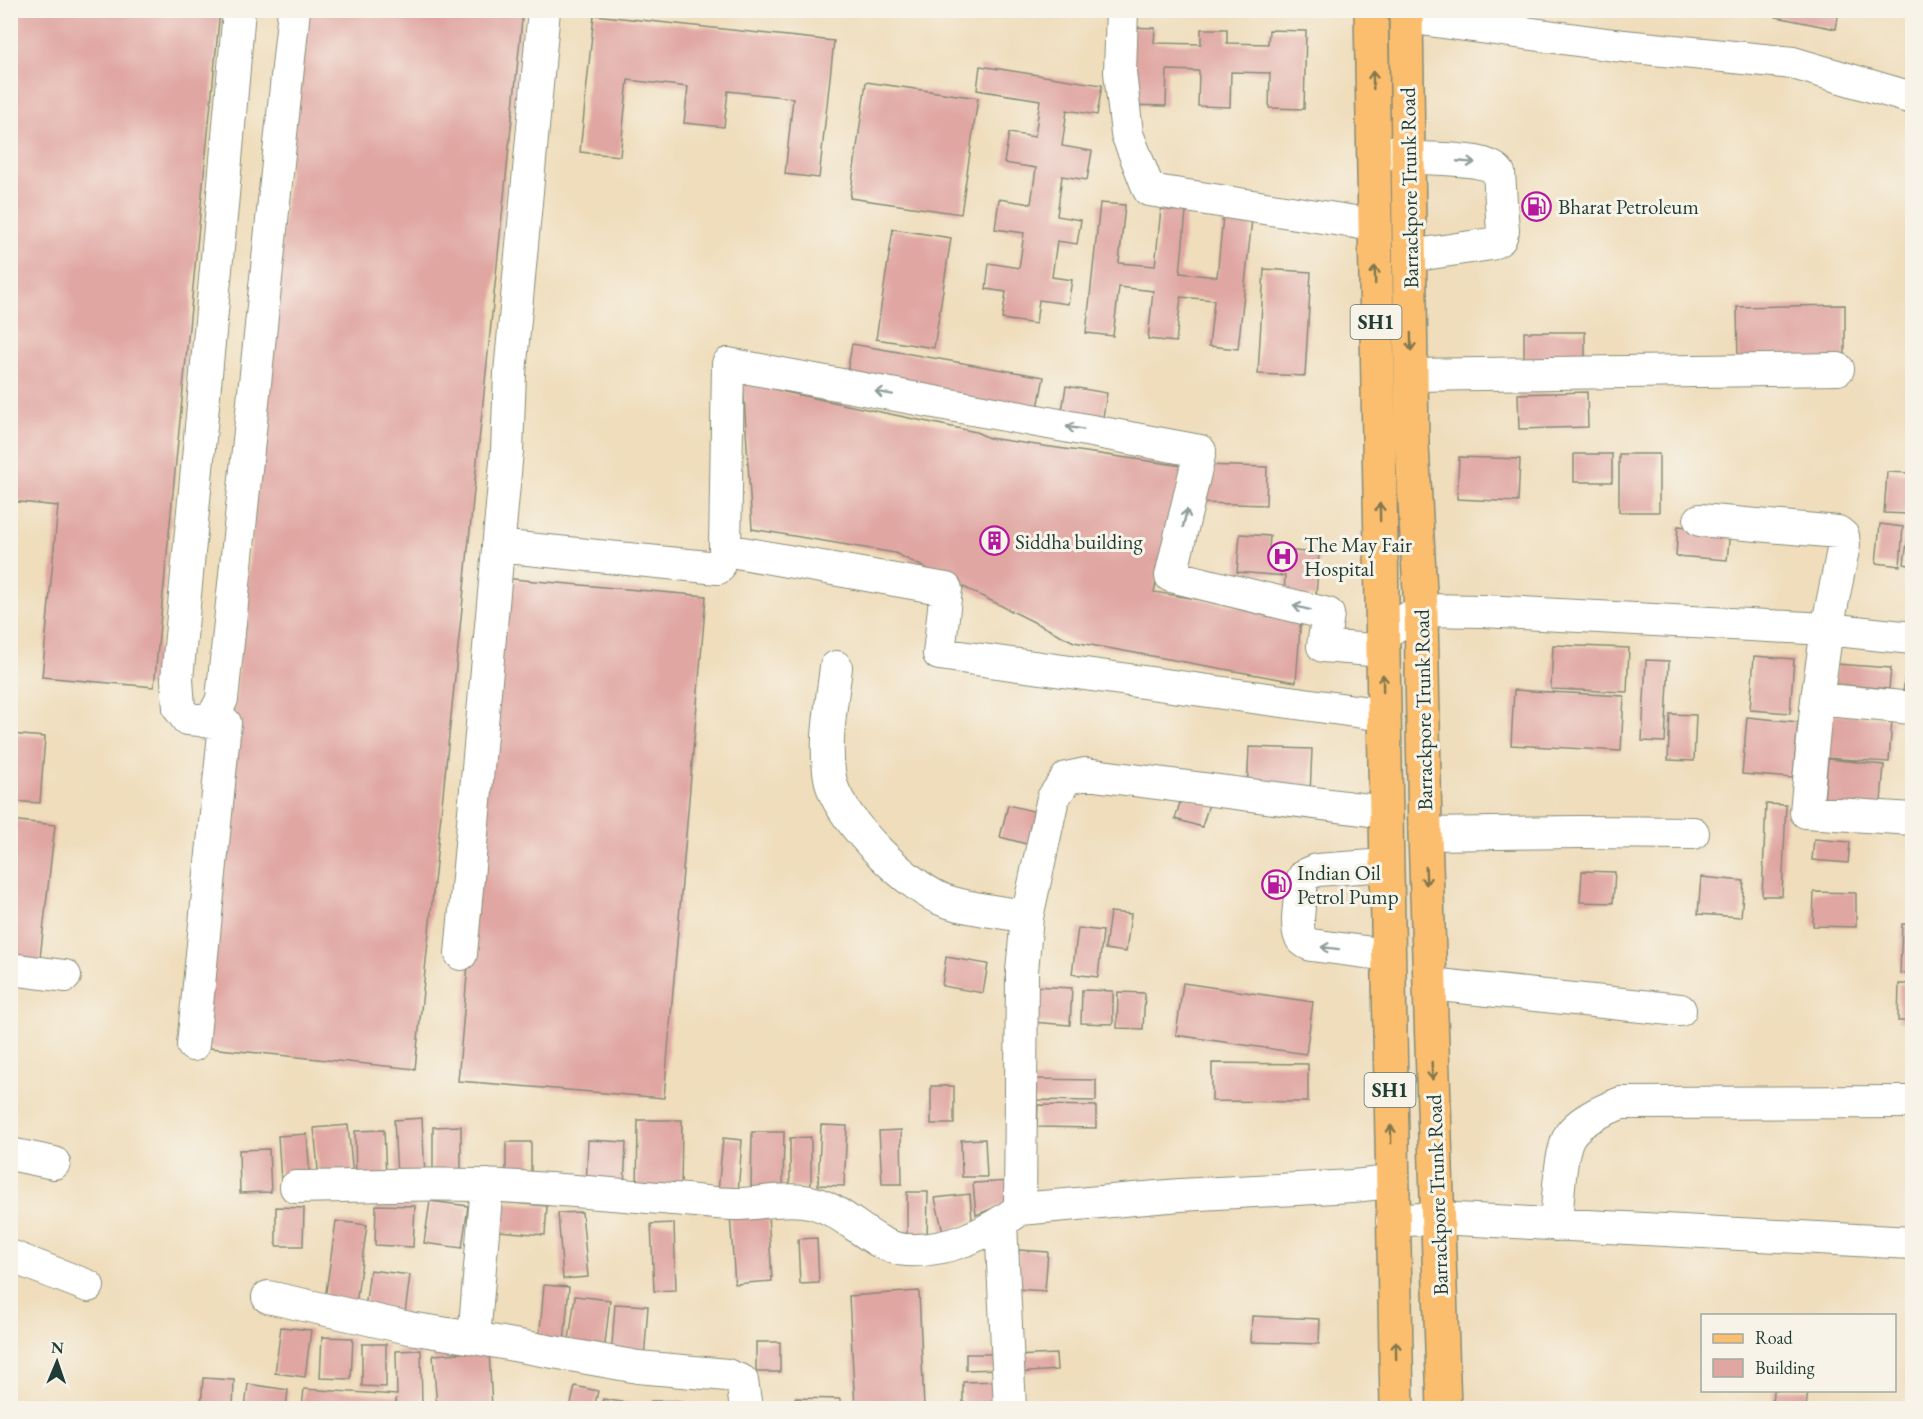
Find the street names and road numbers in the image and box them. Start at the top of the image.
street label: Barrackpore Trunk Road [1394,87,1424,289]
road number: SH1 [1350,305,1402,339]
street label: Barrackpore Trunk Road [1408,609,1438,811]
road number: SH1 [1364,1073,1416,1107]
street label: Barrackpore Trunk Road [1420,1094,1454,1296]

